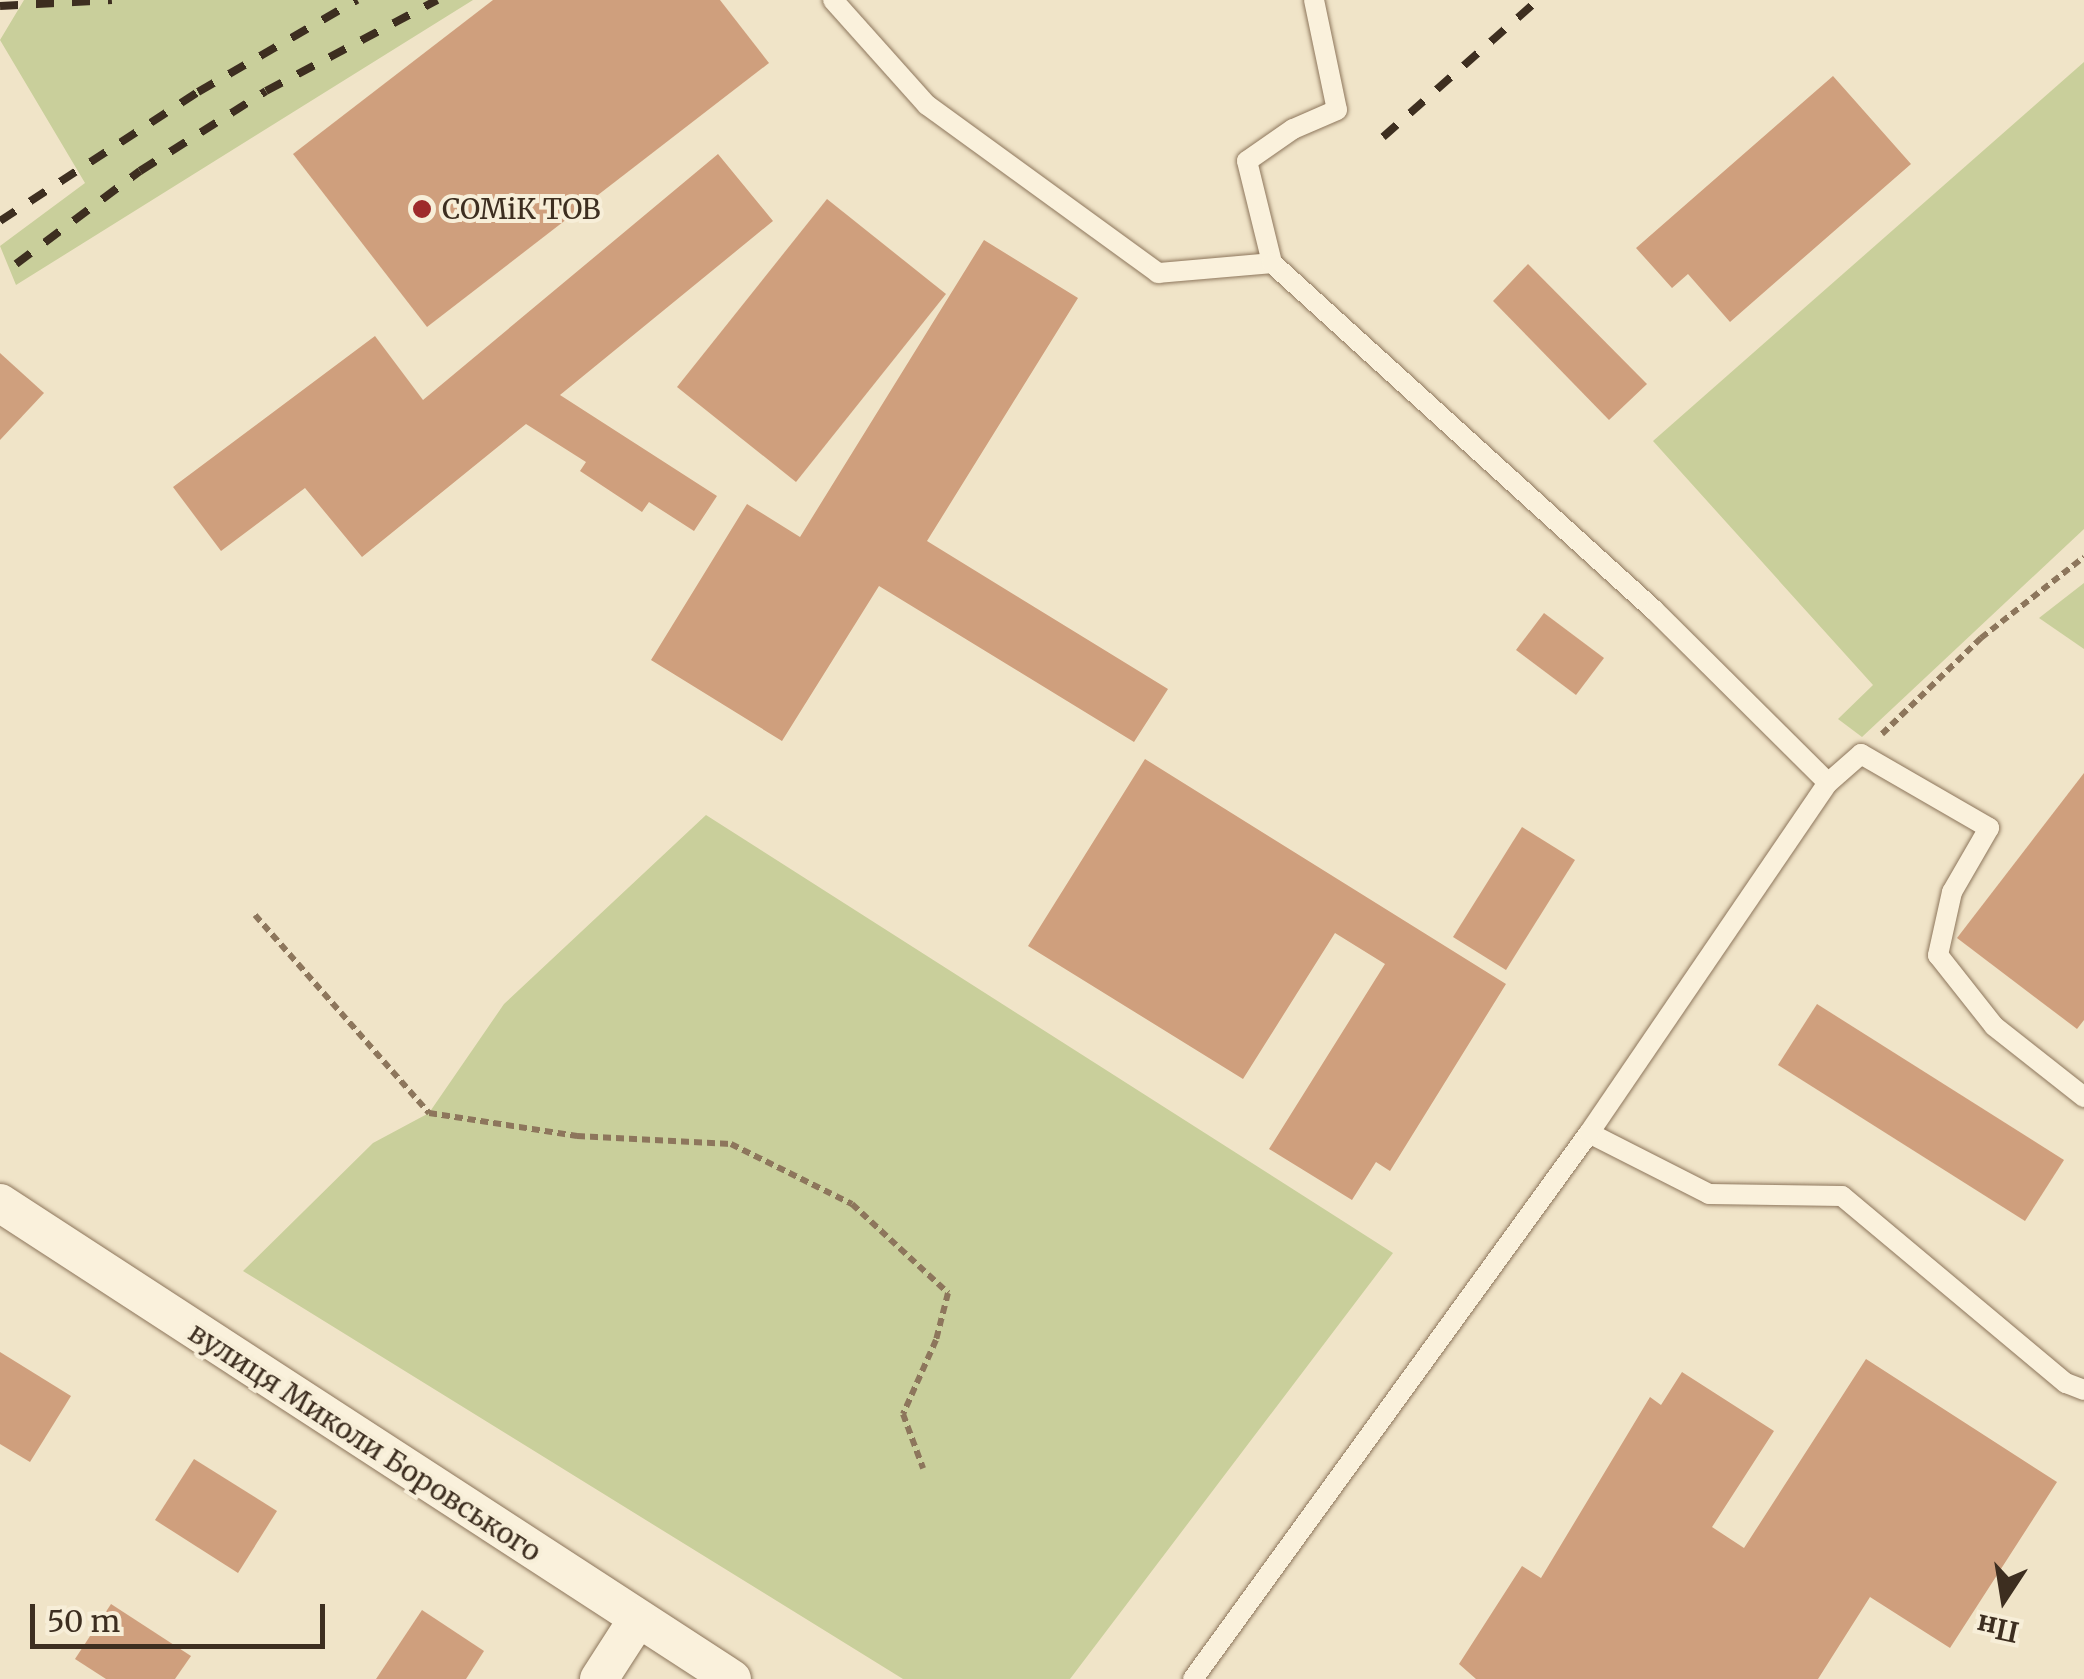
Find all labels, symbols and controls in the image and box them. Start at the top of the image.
place label: СОМіК ТОВ [442,192,601,226]
marker: СОМіК ТОВ [411,198,433,220]
street label: вулиця Миколи Боровського [183,1315,547,1569]
north arrow [1954,1549,2054,1649]
scale bar [35,1584,330,1646]
text: 50 m [47,1602,120,1640]
text: Пн [1973,1606,2022,1650]

